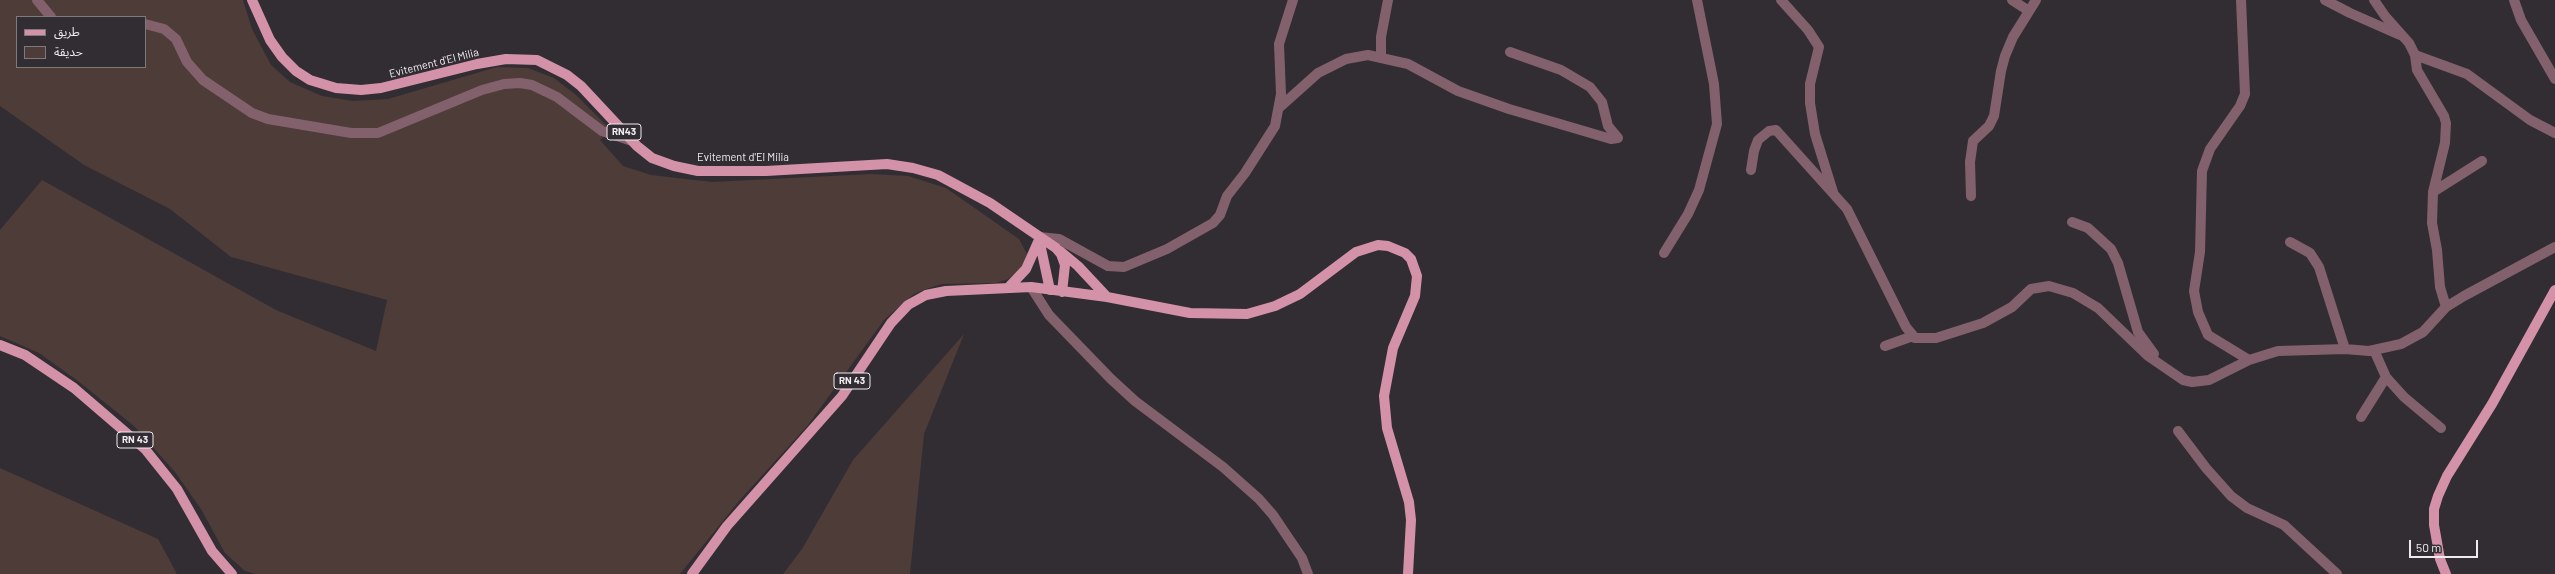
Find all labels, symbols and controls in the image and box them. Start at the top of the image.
legend [16,16,146,68]
text: طريق [54,24,80,38]
text: حديقة [54,44,83,58]
street label: Evitement d'El Milia [388,45,480,81]
road number: RN43 [607,124,641,140]
street label: Evitement d'El Milia [697,150,789,164]
road number: RN 43 [834,373,870,389]
road number: RN 43 [117,432,153,448]
scale bar [2411,532,2480,558]
text: 50 m [2416,540,2441,554]

